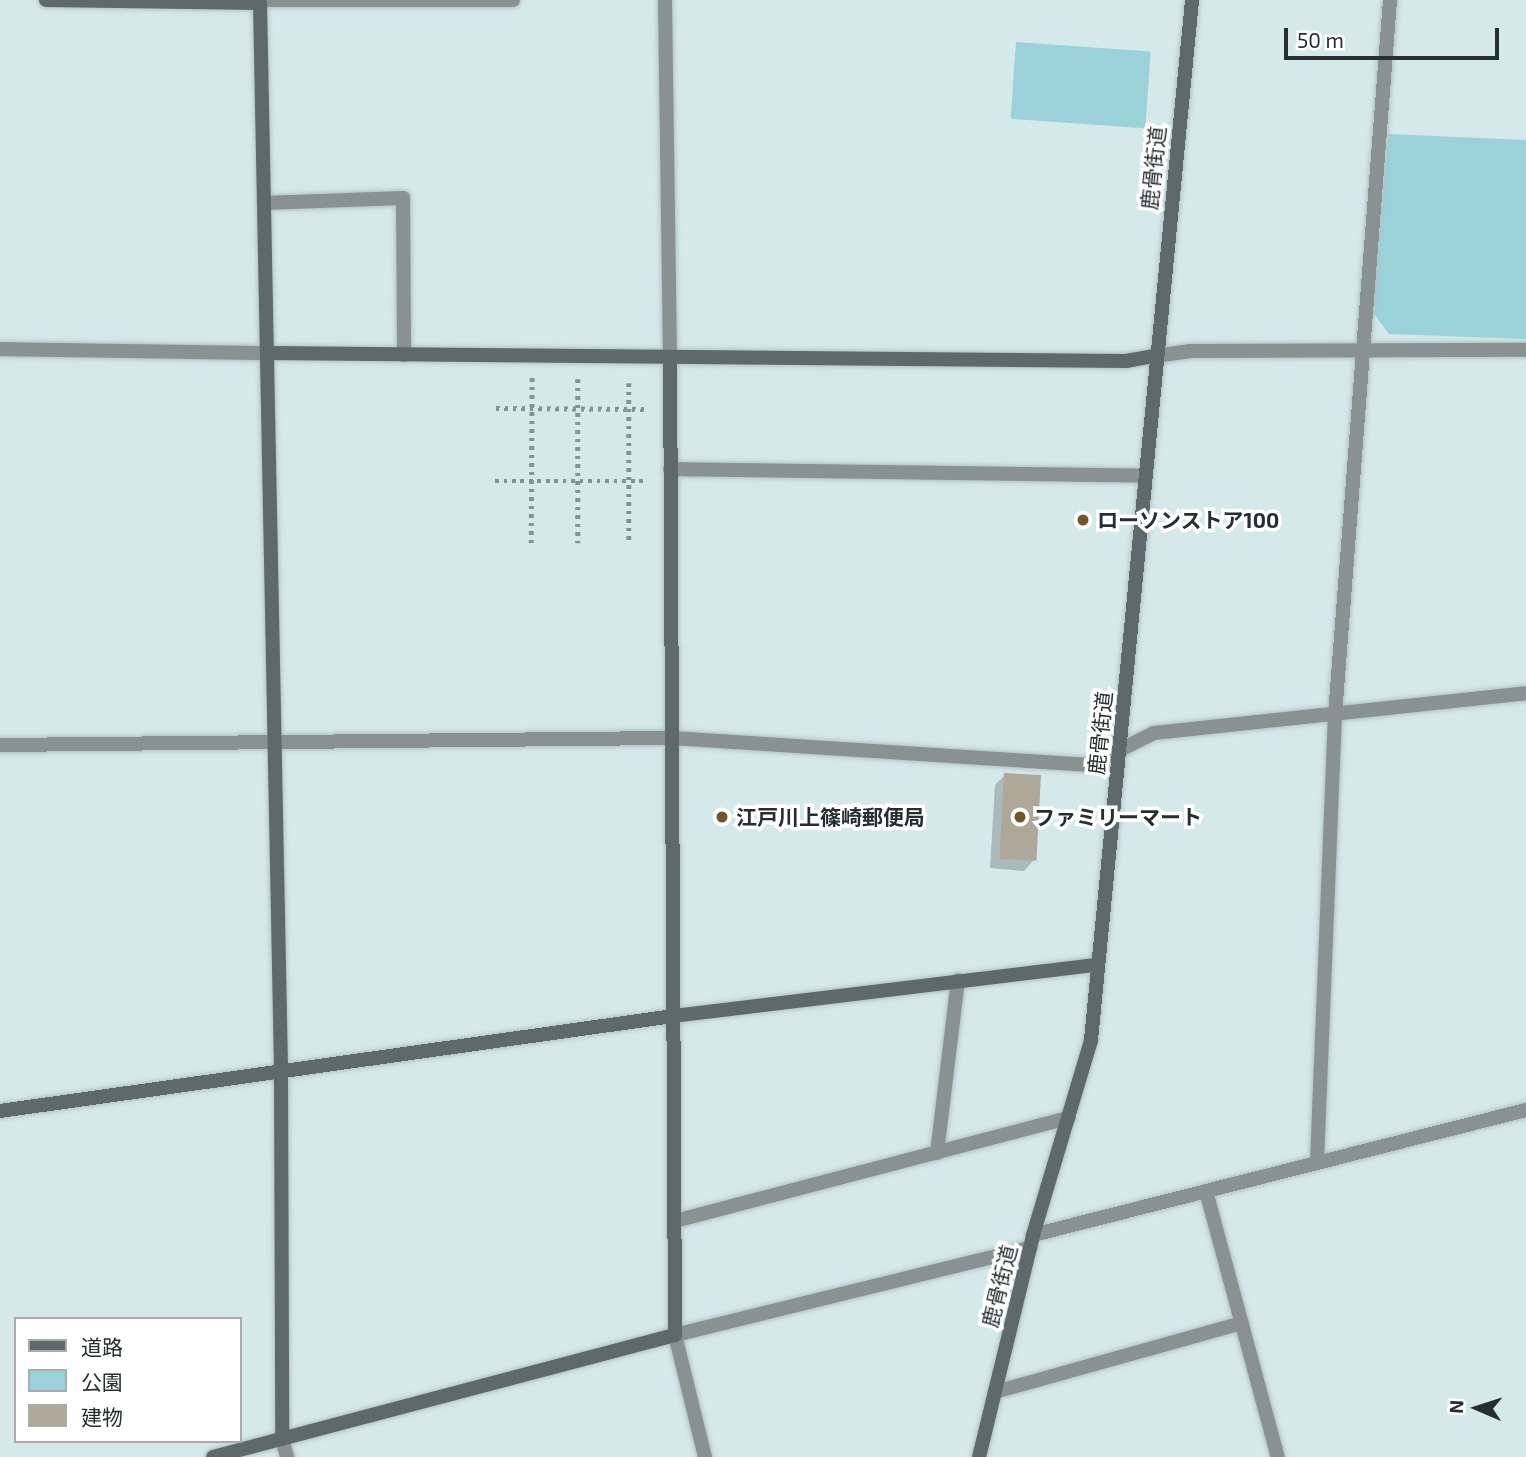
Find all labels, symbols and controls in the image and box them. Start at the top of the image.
scale bar [1288,14,1503,58]
text: 50 m [1297,27,1344,52]
street label: 鹿骨街道 [1136,125,1170,211]
place label: ローソンストア100 [1097,507,1280,533]
marker: ローソンストア100 [1075,512,1091,528]
street label: 鹿骨街道 [1083,690,1117,776]
place label: 江戸川上篠崎郵便局 [736,804,925,830]
place label: ファミリーマート [1034,804,1202,830]
marker: 江戸川上篠崎郵便局 [714,809,730,825]
marker: ファミリーマート [1012,809,1028,825]
street label: 鹿骨街道 [977,1242,1021,1330]
legend [14,1317,242,1443]
text: 道路 [81,1334,123,1359]
text: 公園 [81,1369,123,1394]
north arrow [1442,1373,1512,1443]
text: N [1444,1399,1467,1414]
text: 建物 [81,1404,123,1429]

